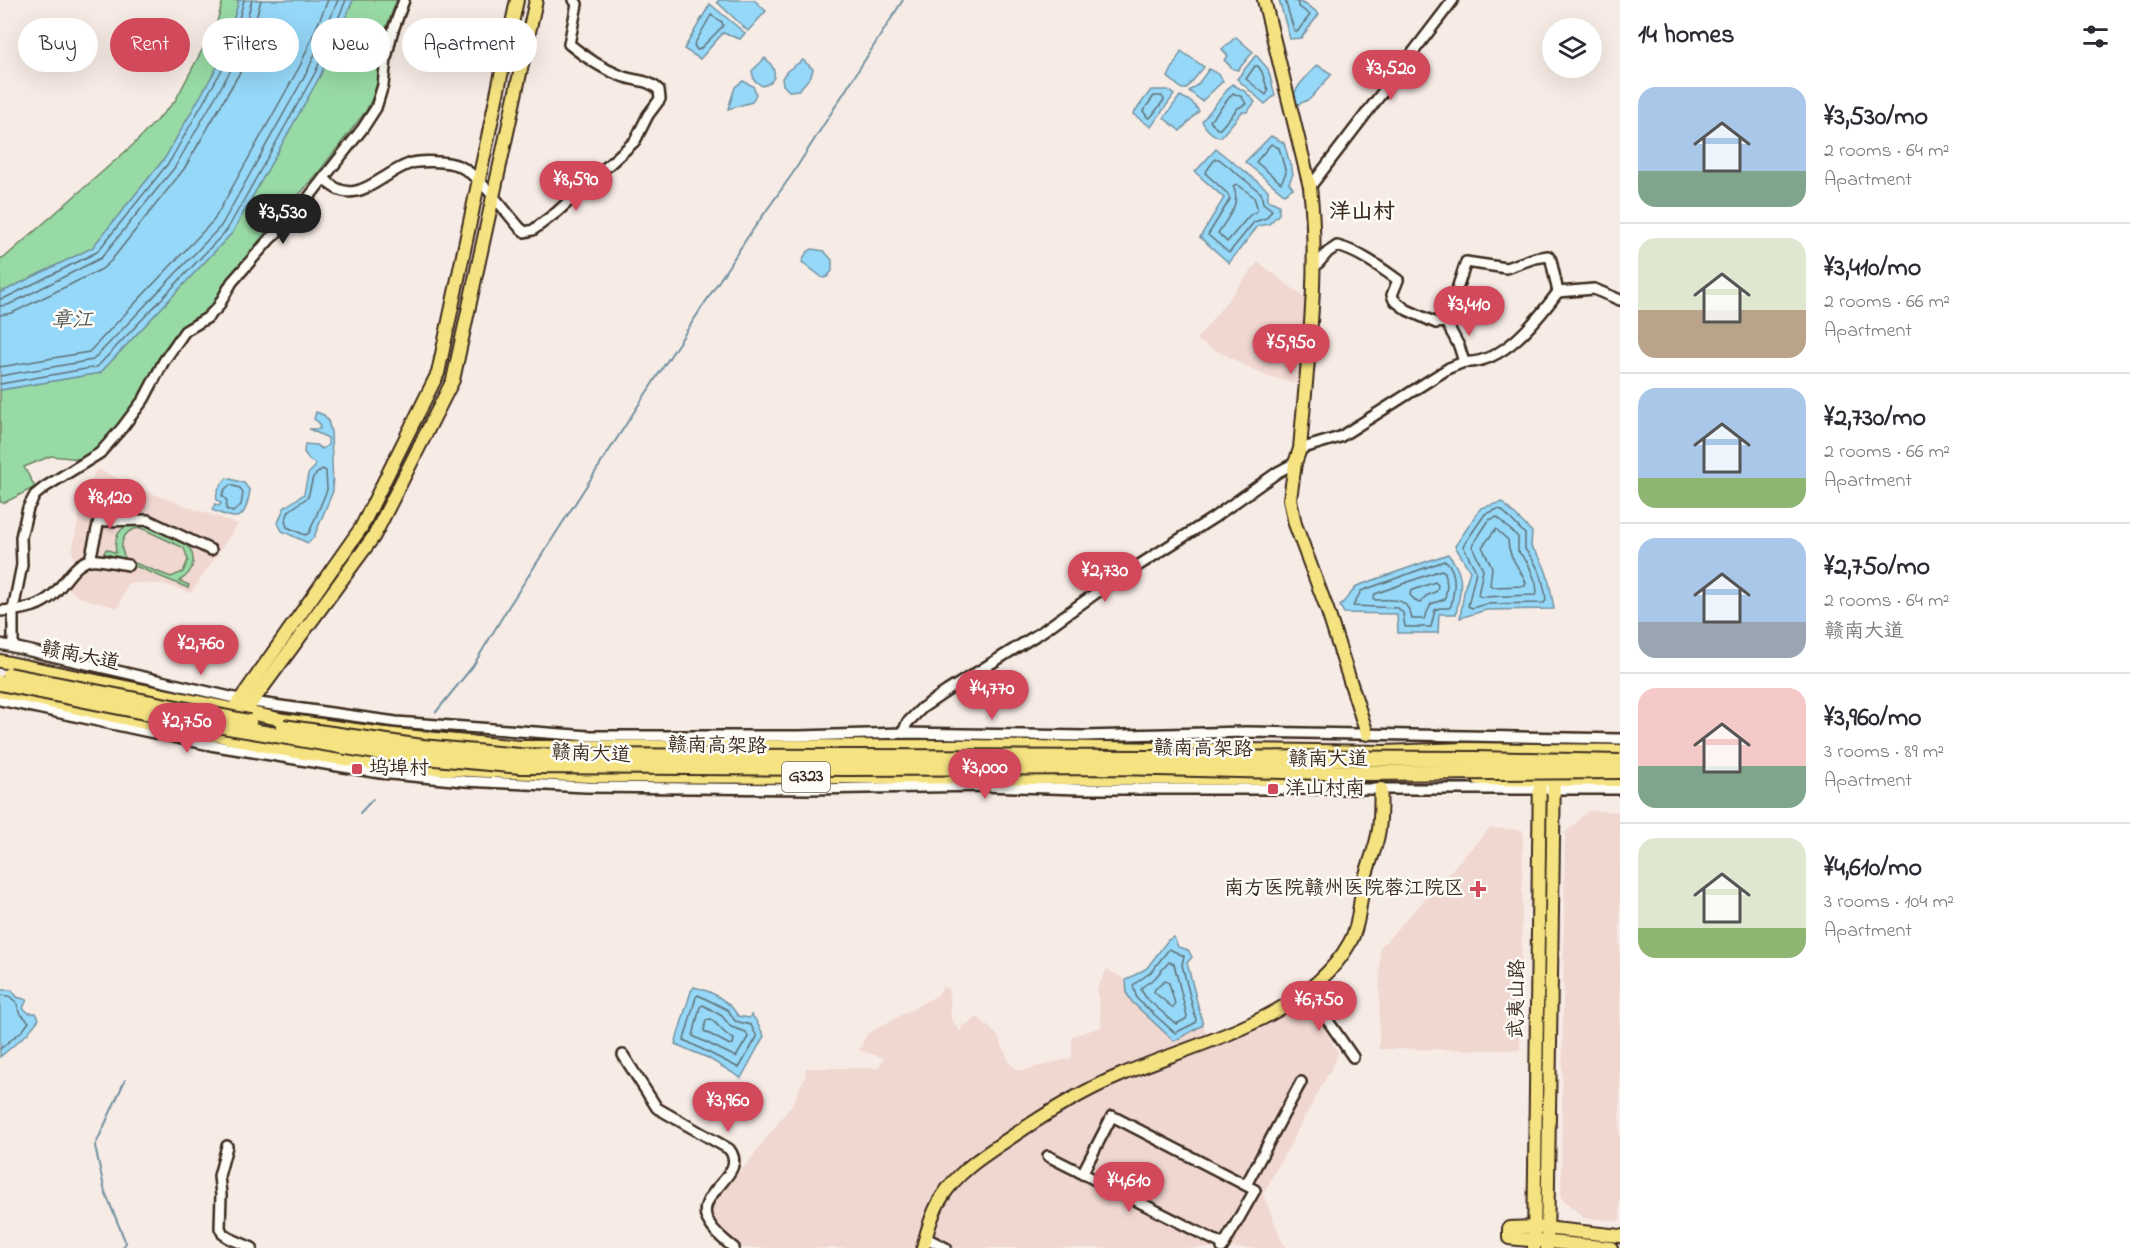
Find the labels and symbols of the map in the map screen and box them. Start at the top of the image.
pin: ¥3,520 [1342,50,1440,101]
pin: ¥8,590 [527,161,625,212]
pin: ¥3,530 [234,194,332,245]
district label: 洋山村 [1329,197,1395,229]
pin: ¥3,410 [1420,286,1518,337]
water label: 章江 [51,306,94,336]
pin: ¥5,950 [1242,324,1340,375]
pin: ¥8,120 [61,479,159,530]
pin: ¥2,730 [1056,552,1154,603]
pin: ¥2,760 [152,625,250,676]
street label: 赣南大道 [38,635,122,679]
pin: ¥4,770 [943,670,1041,721]
pin: ¥2,750 [138,703,236,754]
street label: 赣南高架路 [667,732,768,762]
street label: 赣南高架路 [1153,735,1254,765]
street label: 赣南大道 [551,739,631,771]
street label: 赣南大道 [1288,746,1368,775]
pin: ¥3,000 [936,749,1034,800]
place label: 坞埠村 [369,755,429,784]
marker: 坞埠村 [350,762,364,776]
road number: G323 [782,762,830,792]
place label: 洋山村南 [1285,775,1365,804]
marker: 洋山村南 [1266,782,1280,796]
place label: 南方医院赣州医院蓉江院区 [1224,875,1464,904]
marker: 南方医院赣州医院蓉江院区 [1469,880,1487,898]
street label: 武夷山路 [1503,958,1533,1039]
pin: ¥6,750 [1270,981,1368,1032]
pin: ¥3,960 [679,1082,777,1133]
pin: ¥4,610 [1080,1162,1178,1213]

